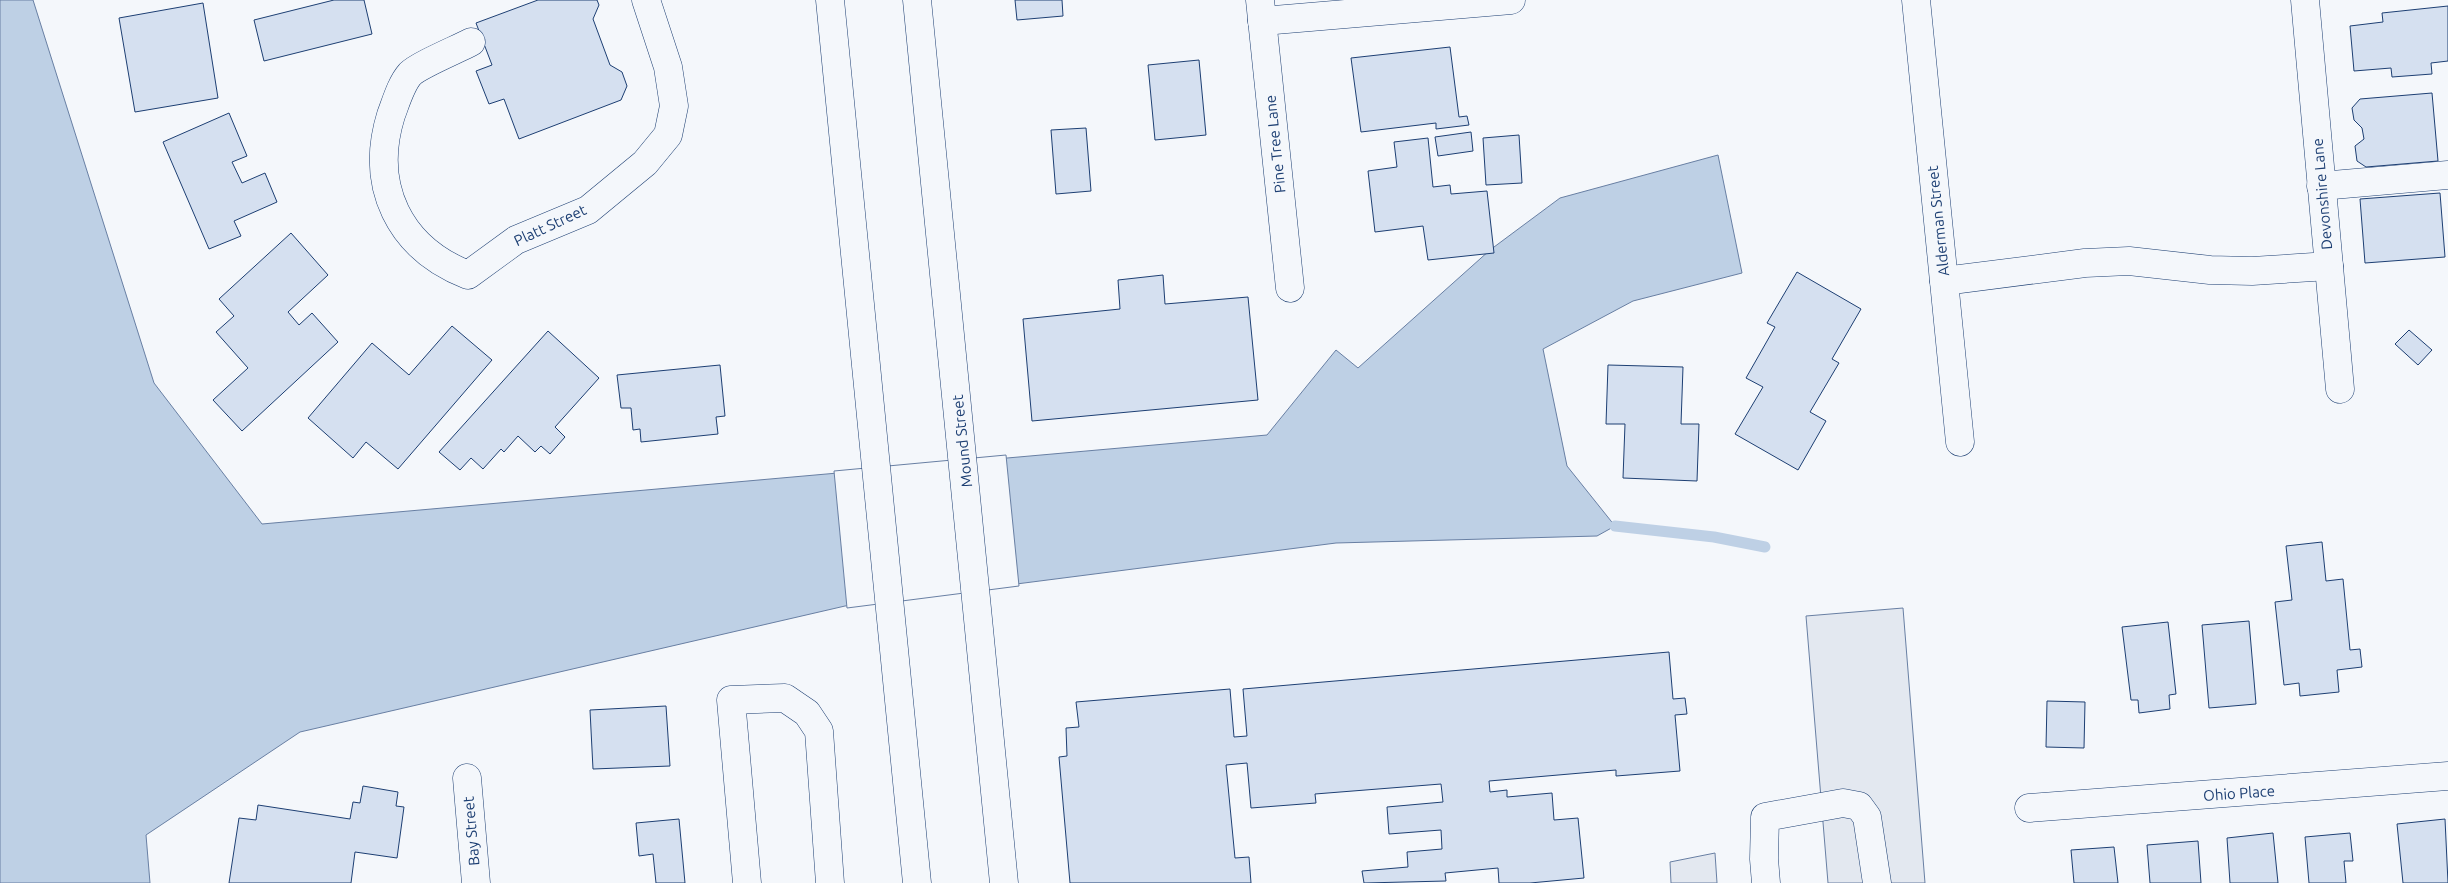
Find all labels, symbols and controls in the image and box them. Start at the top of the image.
street label: Pine Tree Lane [1261,94,1289,194]
street label: Devonshire Lane [2309,138,2335,250]
street label: Alderman Street [1924,165,1952,277]
street label: Platt Street [511,201,589,249]
street label: Mound Street [949,394,975,488]
street label: Ohio Place [2203,782,2275,804]
street label: Bay Street [459,795,483,866]

